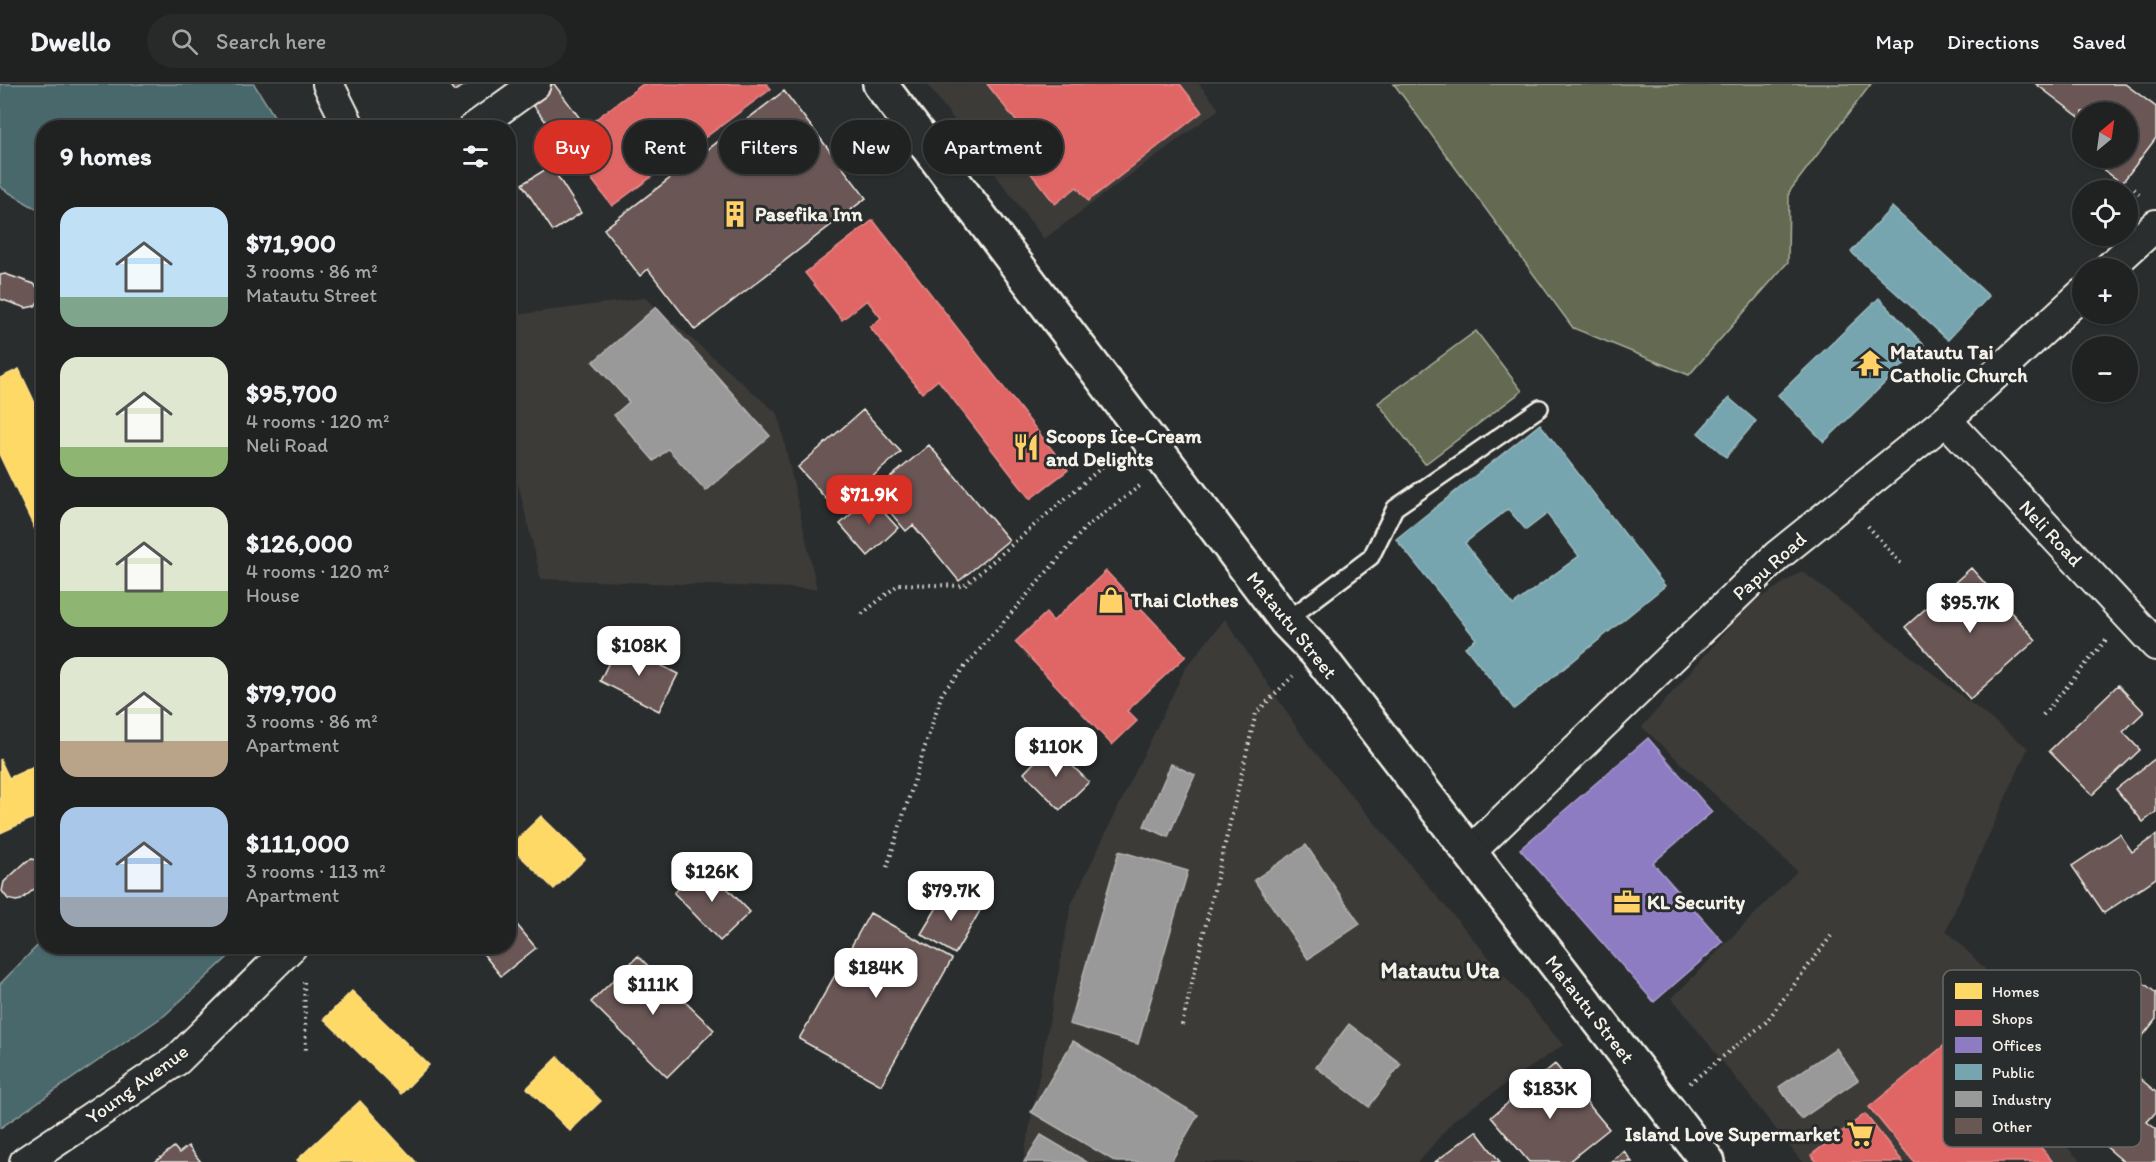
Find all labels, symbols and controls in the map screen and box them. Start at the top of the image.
search box [147,14,567,68]
text: Dwello [30,24,111,58]
icon: search [168,25,201,58]
text: Search here [216,28,326,55]
text: Map [1876,29,1914,54]
text: Directions [1947,29,2039,54]
text: Saved [2072,29,2126,54]
north arrow [2072,102,2138,168]
map controls [2072,102,2138,402]
chip: Buy [534,120,611,174]
chip: Rent [623,120,707,174]
chip: Filters [719,120,819,174]
chip: New [831,120,911,174]
chip: Apartment [923,120,1063,174]
text: 9 homes [60,140,152,172]
icon: filters [459,140,492,173]
button: locate [2072,180,2138,246]
building icon: Pasefika Inn [720,199,750,229]
place label: Pasefika Inn [755,202,863,226]
text: $71,900 [246,227,336,259]
icon: home [108,231,180,303]
button: + [2072,258,2138,324]
text: 3 rooms · 86 m² [246,259,378,283]
text: Matautu Street [246,283,377,307]
button: − [2072,336,2138,402]
place label: Matautu Tai Catholic Church [1890,340,2028,387]
temple icon: Matautu Tai Catholic Church [1855,348,1885,378]
text: $95,700 [246,377,338,409]
icon: home [108,381,180,453]
text: 4 rooms · 120 m² [246,409,389,433]
place label: Scoops Ice-Cream and Delights [1046,424,1202,472]
restaurant icon: Scoops Ice-Cream and Delights [1011,432,1041,462]
text: Neli Road [246,433,328,457]
pin: $71.9K [820,475,918,526]
text: $71.9K [840,482,898,506]
street label: Neli Road [2014,495,2088,571]
street label: Papu Road [1727,526,1811,605]
text: $126,000 [246,527,353,559]
icon: home [108,531,180,603]
text: 4 rooms · 120 m² [246,559,389,583]
street label: Matautu Street [1241,567,1343,684]
text: House [246,583,300,607]
pin: $95.7K [1921,583,2019,634]
shop icon: Thai Clothes [1096,585,1126,615]
place label: Thai Clothes [1130,588,1239,612]
text: $95.7K [1941,590,1999,614]
pin: $108K [597,626,681,677]
text: $108K [611,633,667,657]
text: $79,700 [246,677,337,709]
icon: home [108,681,180,753]
text: 3 rooms · 86 m² [246,709,378,733]
pin: $110K [1014,727,1098,778]
text: Apartment [246,733,339,757]
text: $110K [1029,734,1083,758]
text: $111,000 [246,827,350,859]
icon: home [108,831,180,903]
pin: $126K [670,852,754,903]
text: 3 rooms · 113 m² [246,859,386,883]
text: $126K [685,859,739,883]
pin: $79.7K [902,871,1000,922]
text: $79.7K [922,878,980,902]
text: Apartment [246,883,339,907]
office icon: KL Security [1612,887,1642,917]
place label: KL Security [1647,890,1746,915]
pin: $184K [834,948,918,999]
street label: Matautu Street [1540,950,1640,1068]
text: $184K [848,955,904,979]
district label: Matautu Uta [1381,957,1500,984]
pin: $111K [611,965,695,1016]
legend [1943,970,2141,1147]
text: $111K [628,972,678,996]
text: Homes [1992,982,2039,1001]
text: Shops [1992,1009,2033,1028]
text: Offices [1992,1036,2042,1055]
street label: Young Avenue [81,1039,193,1129]
text: Public [1992,1063,2034,1082]
pin: $183K [1508,1069,1592,1120]
text: $183K [1523,1076,1577,1100]
text: Industry [1992,1090,2052,1109]
text: Other [1992,1117,2032,1136]
supermarket icon: Island Love Supermarket [1845,1119,1875,1149]
place label: Island Love Supermarket [1625,1122,1841,1147]

